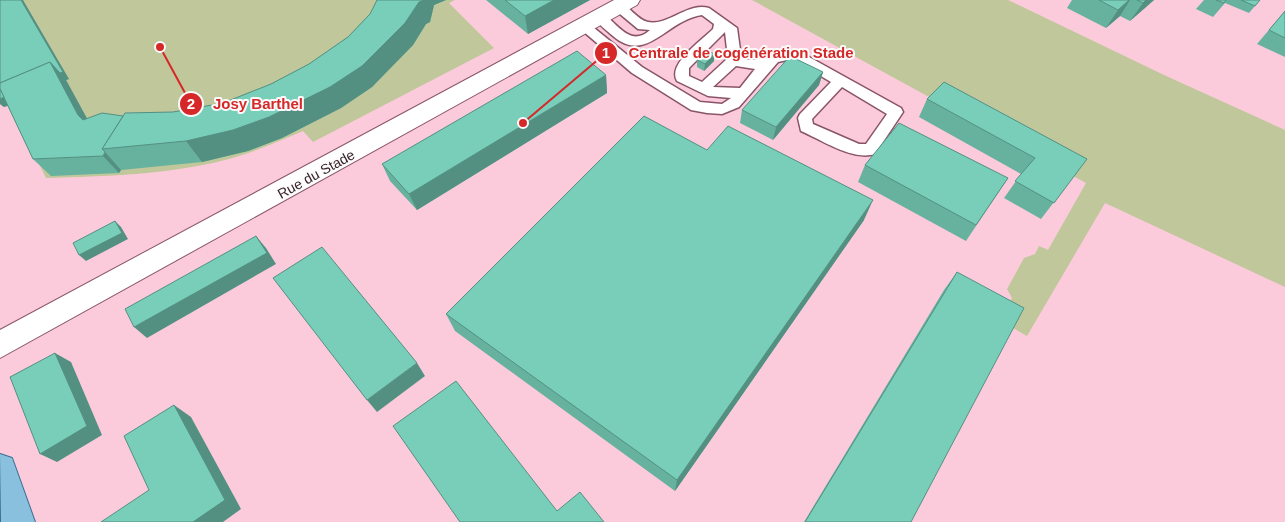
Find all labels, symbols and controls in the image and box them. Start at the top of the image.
callout: Centrale de cogénération Stade [594,38,864,68]
text: 1 [602,44,610,61]
text: Centrale de cogénération Stade [628,44,854,61]
callout: Josy Barthel [178,89,313,119]
text: 2 [187,95,195,112]
text: Josy Barthel [213,95,303,112]
street label: Rue du Stade [275,146,358,202]

